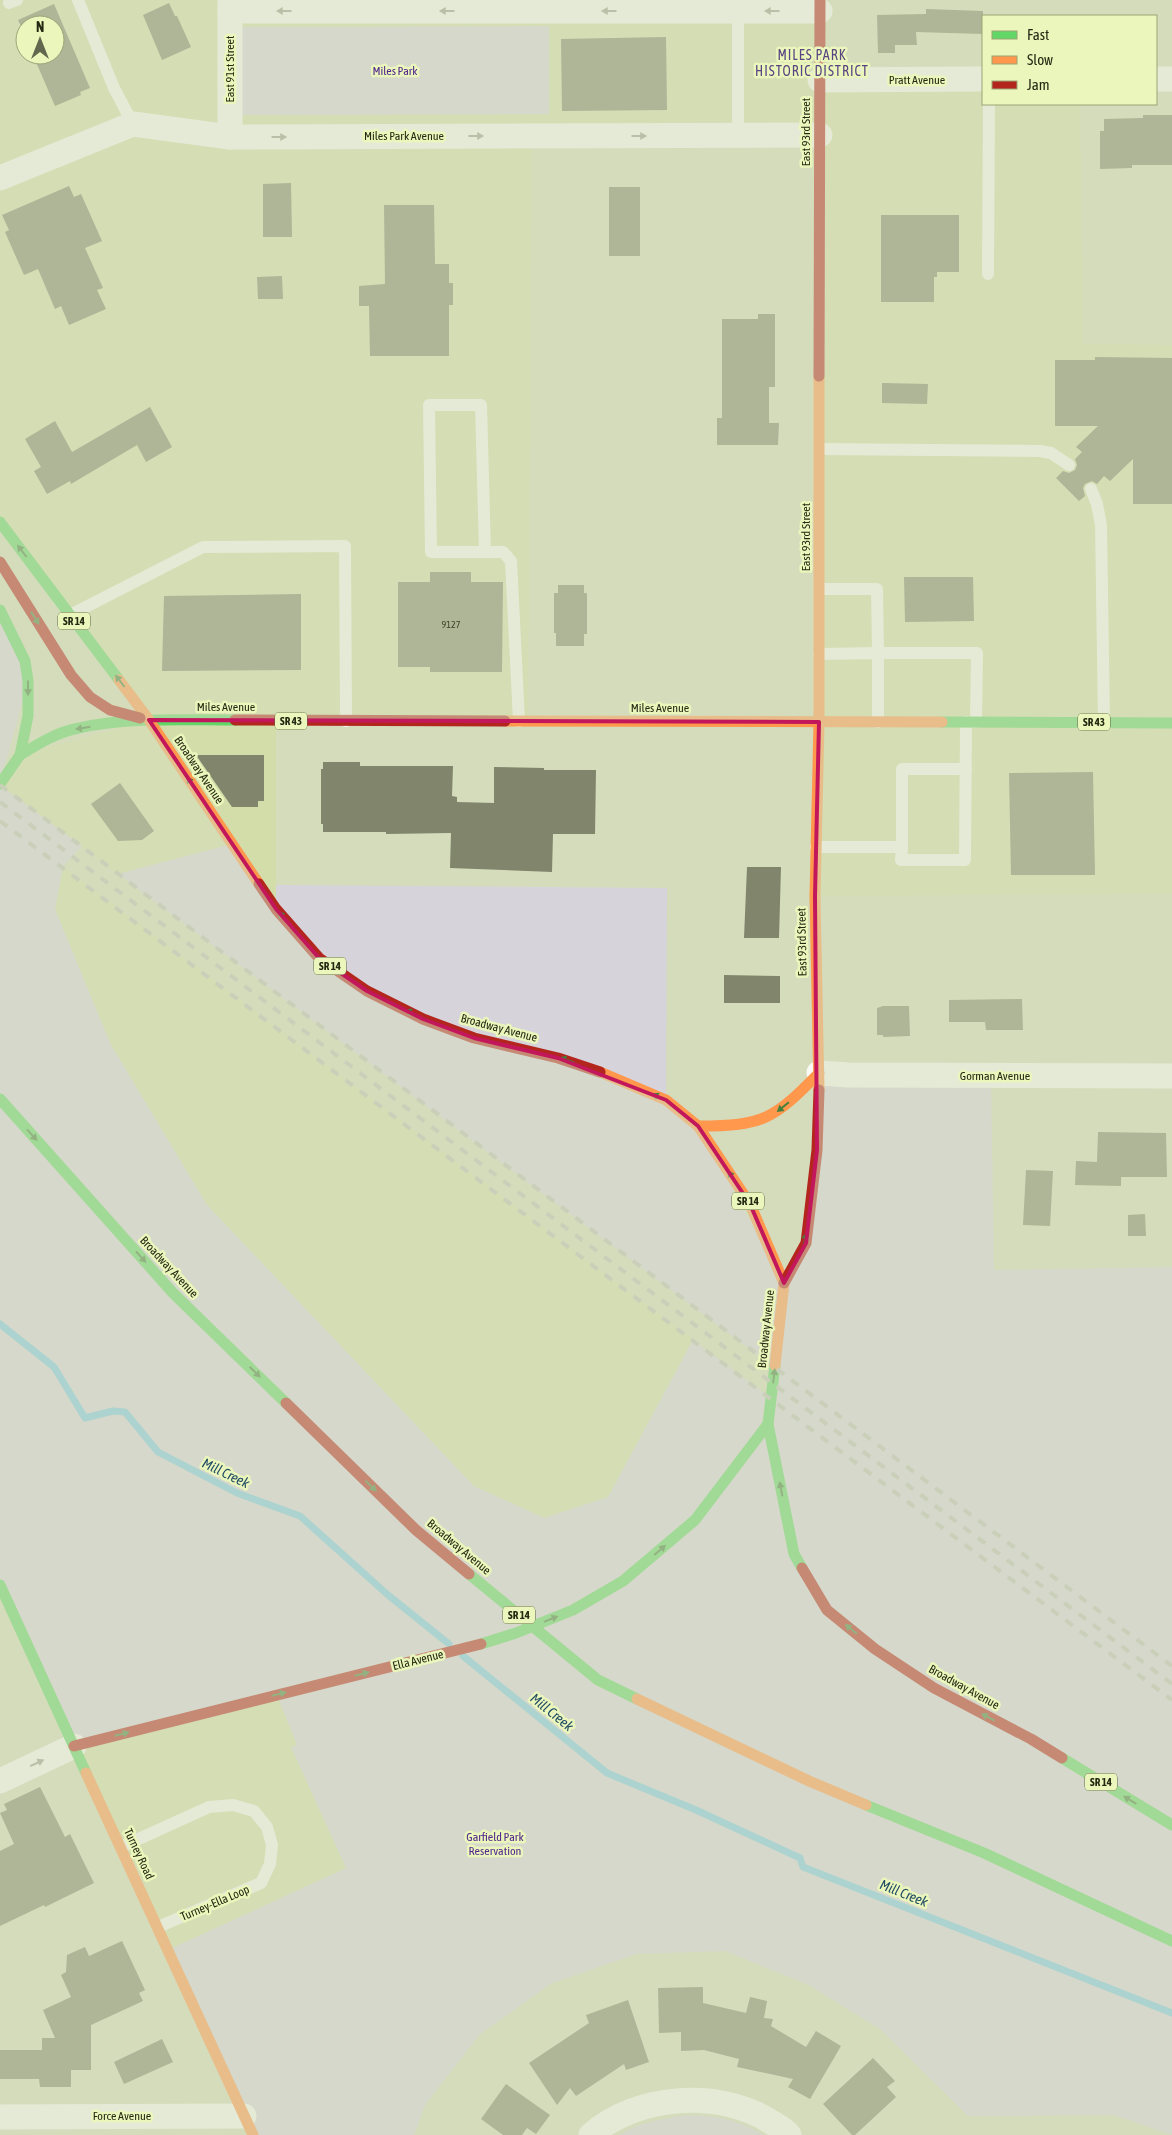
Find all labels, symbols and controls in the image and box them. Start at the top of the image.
one-way arrow [276,7,292,15]
one-way arrow [438,7,454,15]
one-way arrow [601,7,617,15]
one-way arrow [763,7,779,15]
north arrow [15,15,65,65]
legend [982,15,1157,105]
text: N [36,19,44,35]
text: Fast [1027,26,1049,43]
street label: East 91st Street [223,35,237,102]
district label: MILES PARK HISTORIC DISTRICT [755,47,869,79]
text: Slow [1027,51,1053,68]
park label: Miles Park [372,64,418,78]
street label: Pratt Avenue [889,73,945,87]
text: Jam [1027,76,1050,93]
street label: East 93rd Street [799,97,813,166]
street label: Miles Park Avenue [364,129,444,143]
one-way arrow [469,132,485,140]
one-way arrow [631,132,647,140]
one-way arrow [271,133,287,141]
street label: East 93rd Street [799,502,813,571]
one-way arrow [17,544,27,558]
one-way arrow [31,612,40,625]
road number: SR 14 [58,612,90,630]
house number: 9127 [442,619,461,630]
one-way arrow [114,675,125,688]
one-way arrow [24,680,32,696]
street label: Miles Avenue [197,700,255,714]
street label: Miles Avenue [631,701,689,715]
road number: SR 43 [275,712,307,729]
road number: SR 43 [1078,714,1110,730]
one-way arrow [75,725,91,733]
street label: Broadway Avenue [171,734,227,806]
one-way arrow [186,776,196,790]
street label: East 93rd Street [794,907,810,976]
one-way arrow [278,911,289,923]
road number: SR 14 [314,958,346,974]
one-way arrow [404,1009,419,1017]
street label: Broadway Avenue [459,1011,539,1045]
one-way arrow [559,1056,574,1064]
street label: Gorman Avenue [960,1069,1030,1083]
one-way arrow [652,1093,667,1102]
one-way arrow [777,1101,790,1112]
one-way arrow [27,1129,38,1142]
one-way arrow [727,1170,737,1184]
road number: SR 14 [732,1192,764,1210]
one-way arrow [801,1232,809,1247]
street label: Broadway Avenue [137,1233,201,1301]
one-way arrow [135,1250,146,1263]
street label: Broadway Avenue [755,1289,777,1369]
one-way arrow [248,1366,260,1378]
one-way arrow [770,1367,778,1383]
water label: Mill Creek [200,1455,253,1492]
one-way arrow [365,1480,377,1492]
one-way arrow [776,1480,784,1496]
street label: Broadway Avenue [424,1516,494,1578]
one-way arrow [653,1544,666,1555]
road number: SR 14 [503,1606,535,1624]
one-way arrow [544,1614,558,1622]
one-way arrow [845,1624,858,1635]
street label: Ella Avenue [391,1647,445,1673]
street label: Broadway Avenue [926,1662,1002,1712]
one-way arrow [354,1670,369,1678]
one-way arrow [272,1690,287,1698]
water label: Mill Creek [527,1690,577,1735]
one-way arrow [981,1712,994,1721]
one-way arrow [114,1730,129,1738]
one-way arrow [30,1759,44,1767]
road number: SR 14 [1085,1774,1117,1790]
one-way arrow [1124,1795,1137,1804]
street label: Turney Road [121,1826,157,1882]
park label: Garfield Park Reservation [466,1830,524,1858]
water label: Mill Creek [878,1876,931,1910]
street label: Turney-Ella Loop [178,1882,252,1924]
street label: Force Avenue [93,2109,151,2123]

